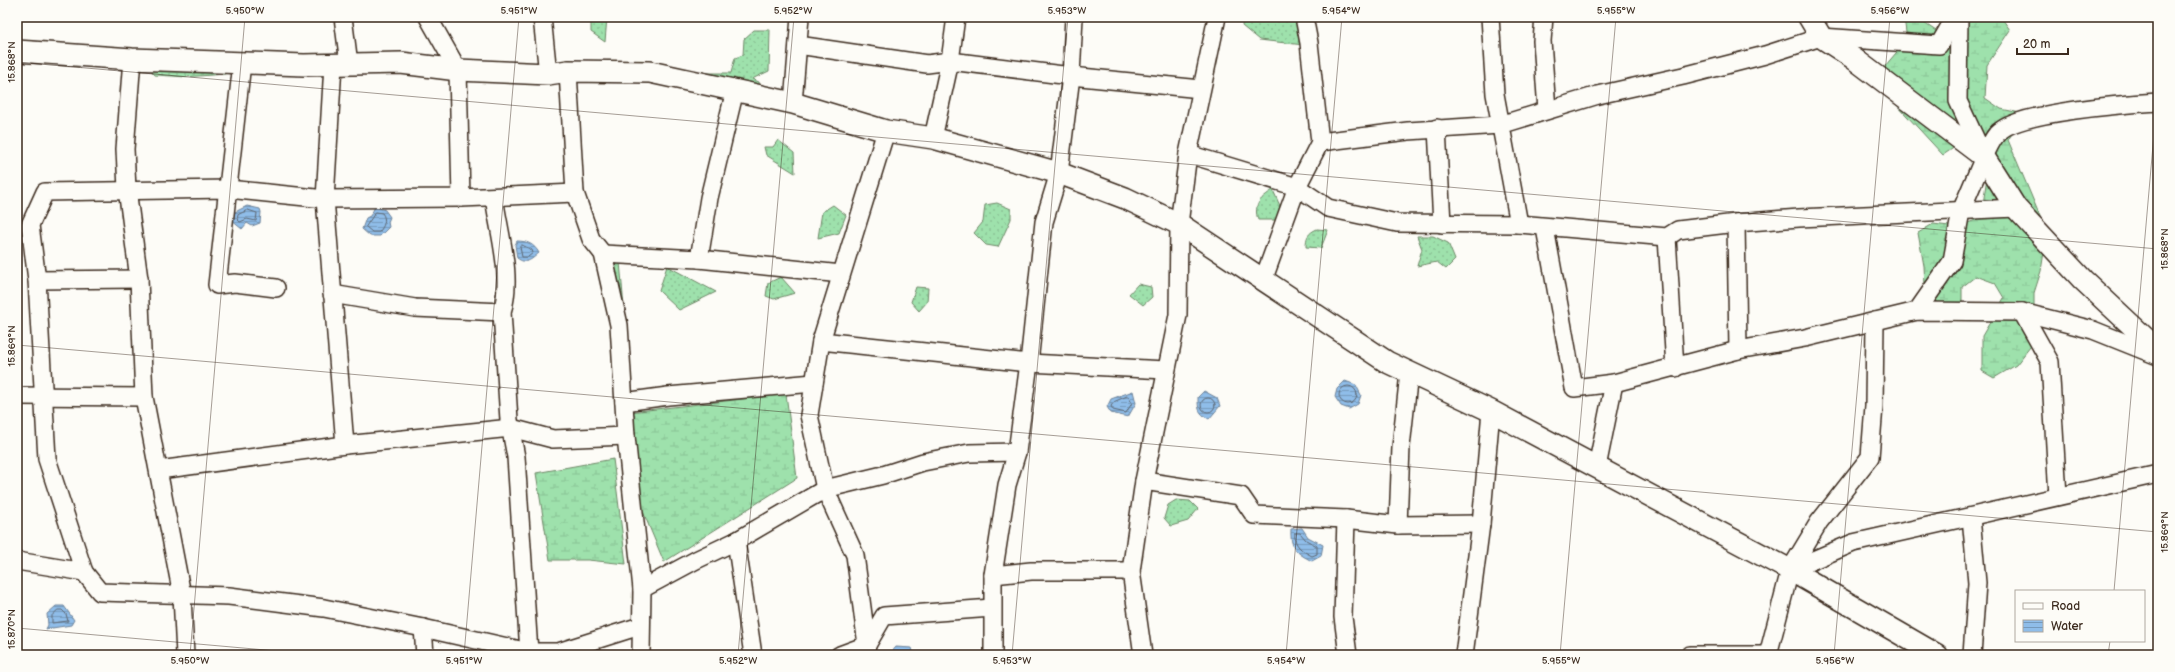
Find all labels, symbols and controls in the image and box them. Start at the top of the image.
text: 5.950°W [226,5,264,17]
text: 5.951°W [501,5,537,17]
text: 5.952°W [774,5,812,17]
text: 5.953°W [1048,5,1086,17]
text: 5.954°W [1322,5,1360,17]
text: 5.955°W [1597,5,1635,17]
text: 5.956°W [1871,5,1909,17]
scale bar [2017,30,2068,56]
text: 20 m [2023,37,2050,52]
text: 15.868°N [6,41,18,83]
text: 15.868°N [2159,228,2171,270]
text: 15.869°N [6,325,18,367]
text: 15.869°N [2159,511,2171,553]
legend [2015,590,2145,642]
text: Road [2051,599,2080,614]
text: 15.870°N [6,609,18,649]
text: Water [2051,619,2083,634]
text: 5.950°W [171,655,209,667]
text: 5.951°W [446,655,482,667]
text: 5.952°W [719,655,757,667]
text: 5.953°W [993,655,1031,667]
text: 5.954°W [1267,655,1305,667]
text: 5.955°W [1542,655,1580,667]
text: 5.956°W [1816,655,1854,667]

